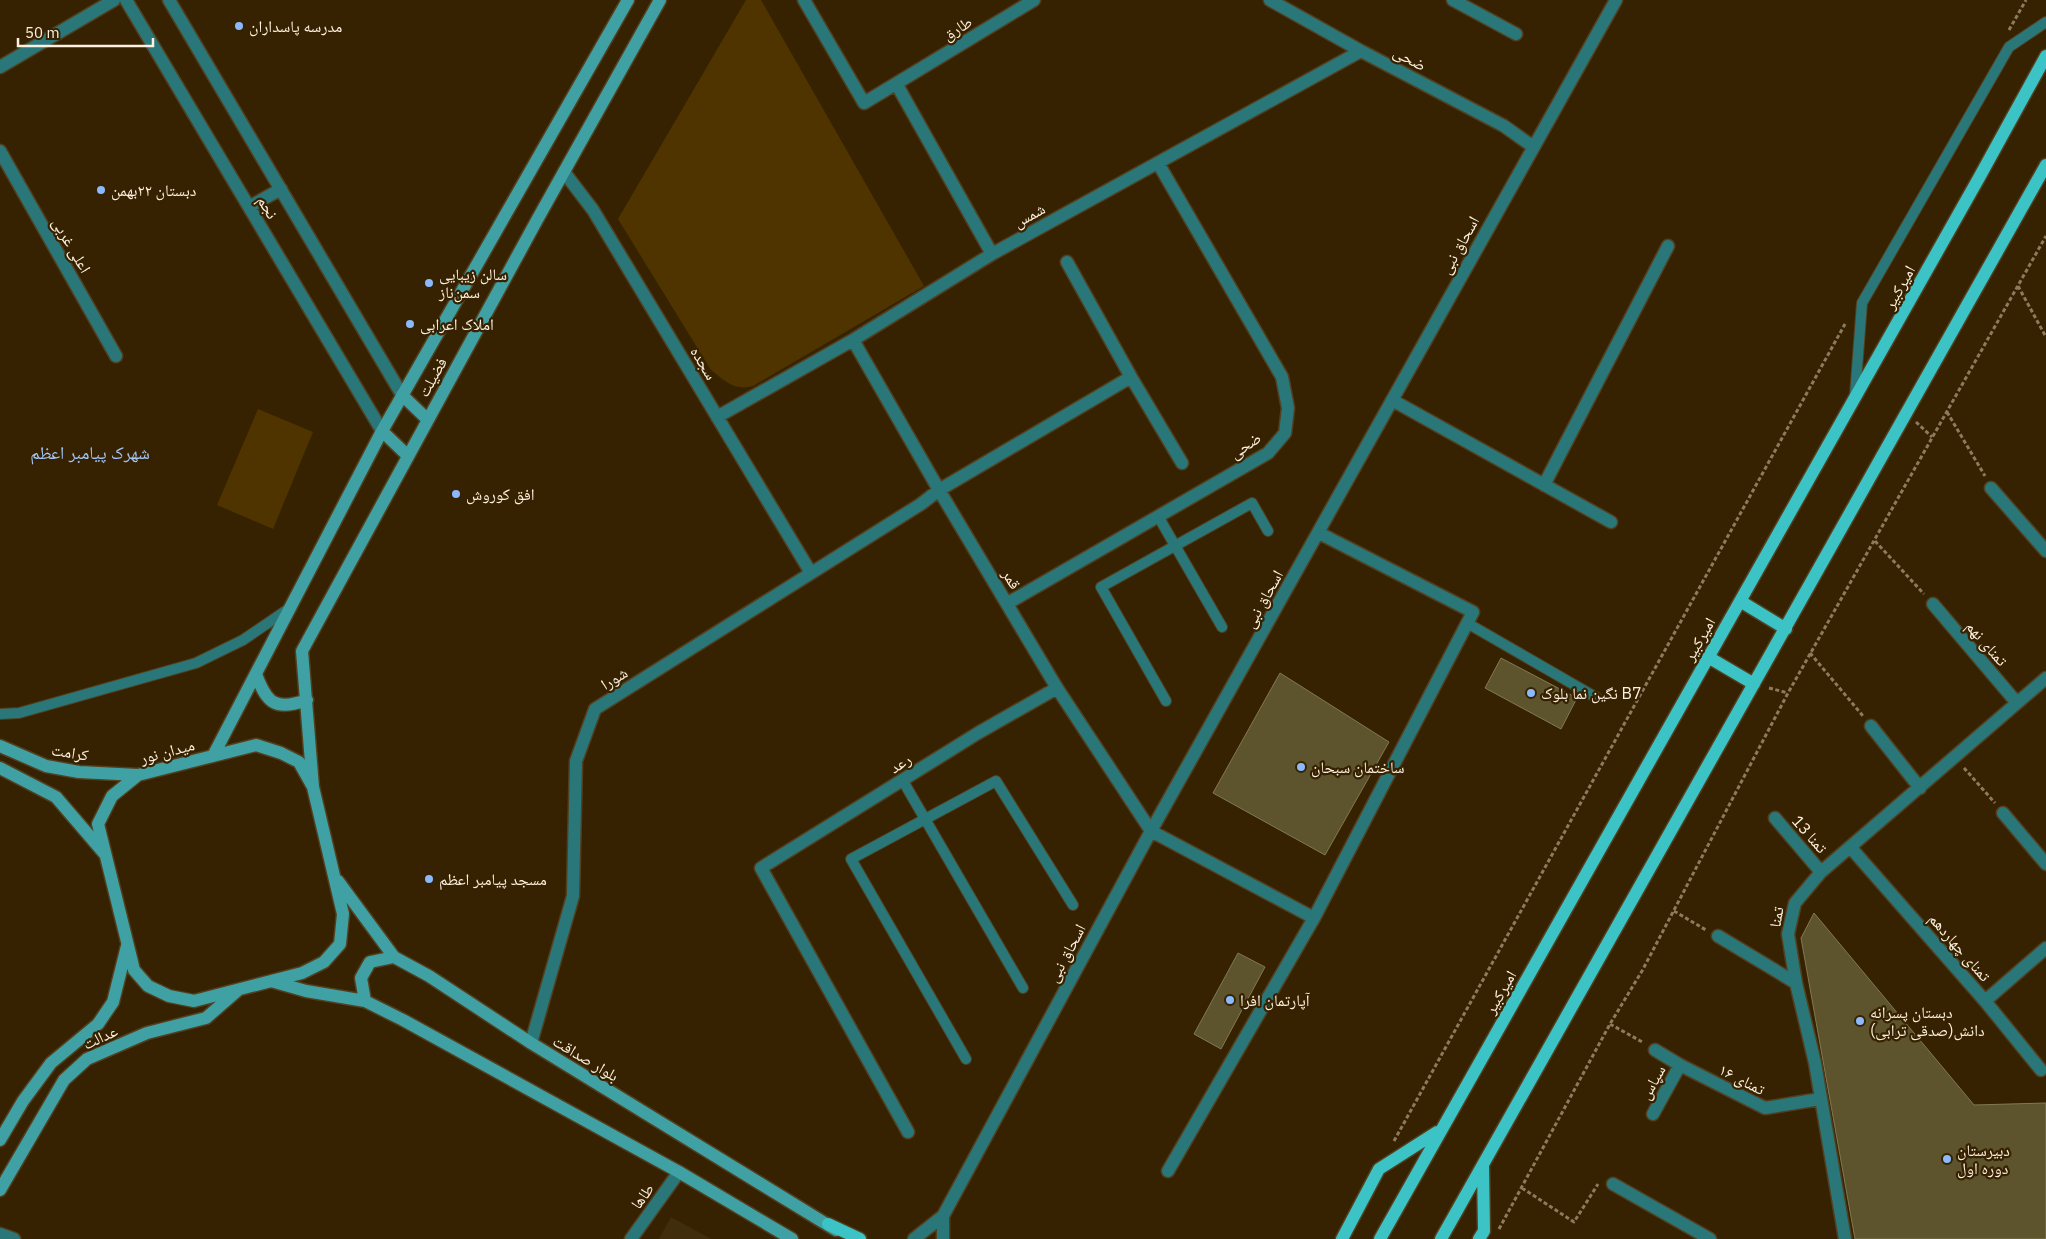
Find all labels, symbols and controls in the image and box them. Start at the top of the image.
street label: طارق [938,11,976,46]
scale bar [18,15,152,47]
place label: مدرسه پاسداران [249,16,342,37]
marker: مدرسه پاسداران [233,20,245,32]
text: 50 m [25,23,60,42]
street label: ضحی [1390,41,1430,76]
place label: دبستان ۲۲بهمن [111,180,196,201]
marker: دبستان ۲۲بهمن [95,184,107,196]
street label: نجم [253,192,283,223]
street label: شمس [1010,198,1049,233]
street label: اسحاق نبی [1435,212,1484,278]
street label: اعلی غربی [47,214,96,277]
street label: امیرکبیر [1878,262,1919,313]
place label: سالن زیبایی سمن‌ناز [438,264,507,303]
marker: سالن زیبایی سمن‌ناز [423,277,435,289]
place label: املاک اعرابی [420,314,494,335]
marker: املاک اعرابی [404,318,416,330]
street label: سجده [686,343,722,383]
street label: فضیلت [413,354,451,400]
street label: ضحی [1225,427,1265,464]
district label: شهرک پیامبر اعظم [30,441,150,465]
place label: افق کوروش [466,484,535,505]
marker: افق کوروش [450,488,462,500]
street label: قمر [998,565,1026,593]
street label: اسحاق نبی [1239,566,1288,632]
street label: امیرکبیر [1678,614,1719,665]
street label: تمنای نهم [1961,616,2012,671]
street label: شورا [597,662,631,694]
place label: نگین نما بلوک B7 [1541,683,1642,704]
marker: نگین نما بلوک B7 [1525,687,1537,699]
street label: میدان نور [137,734,197,769]
street label: کرامت [50,739,90,765]
street label: رعد [885,749,915,777]
place label: ساختمان سبحان [1311,757,1405,778]
marker: ساختمان سبحان [1295,761,1307,773]
street label: تمنا 13 [1788,811,1832,857]
place label: مسجد پیامبر اعظم [439,869,547,890]
marker: مسجد پیامبر اعظم [423,873,435,885]
street label: تمنا [1764,905,1788,929]
street label: تمنای چهاردهم [1924,909,1995,986]
street label: اسحاق نبی [1042,920,1091,986]
street label: امیرکبیر [1479,967,1520,1018]
place label: آپارتمان افرا [1240,990,1311,1011]
marker: آپارتمان افرا [1224,994,1236,1006]
place label: دبستان پسرانه دانش(صدقی ترابی) [1870,1002,1985,1041]
marker: دبستان پسرانه دانش(صدقی ترابی) [1854,1015,1866,1027]
street label: عدالت [79,1020,121,1054]
street label: بلوار صداقت [549,1031,623,1085]
street label: تمنای ۱۶ [1715,1059,1769,1100]
street label: سپاس [1634,1061,1670,1103]
place label: دبیرستان دوره اول [1957,1140,2010,1179]
marker: دبیرستان دوره اول [1941,1153,1953,1165]
street label: طاها [626,1179,658,1213]

